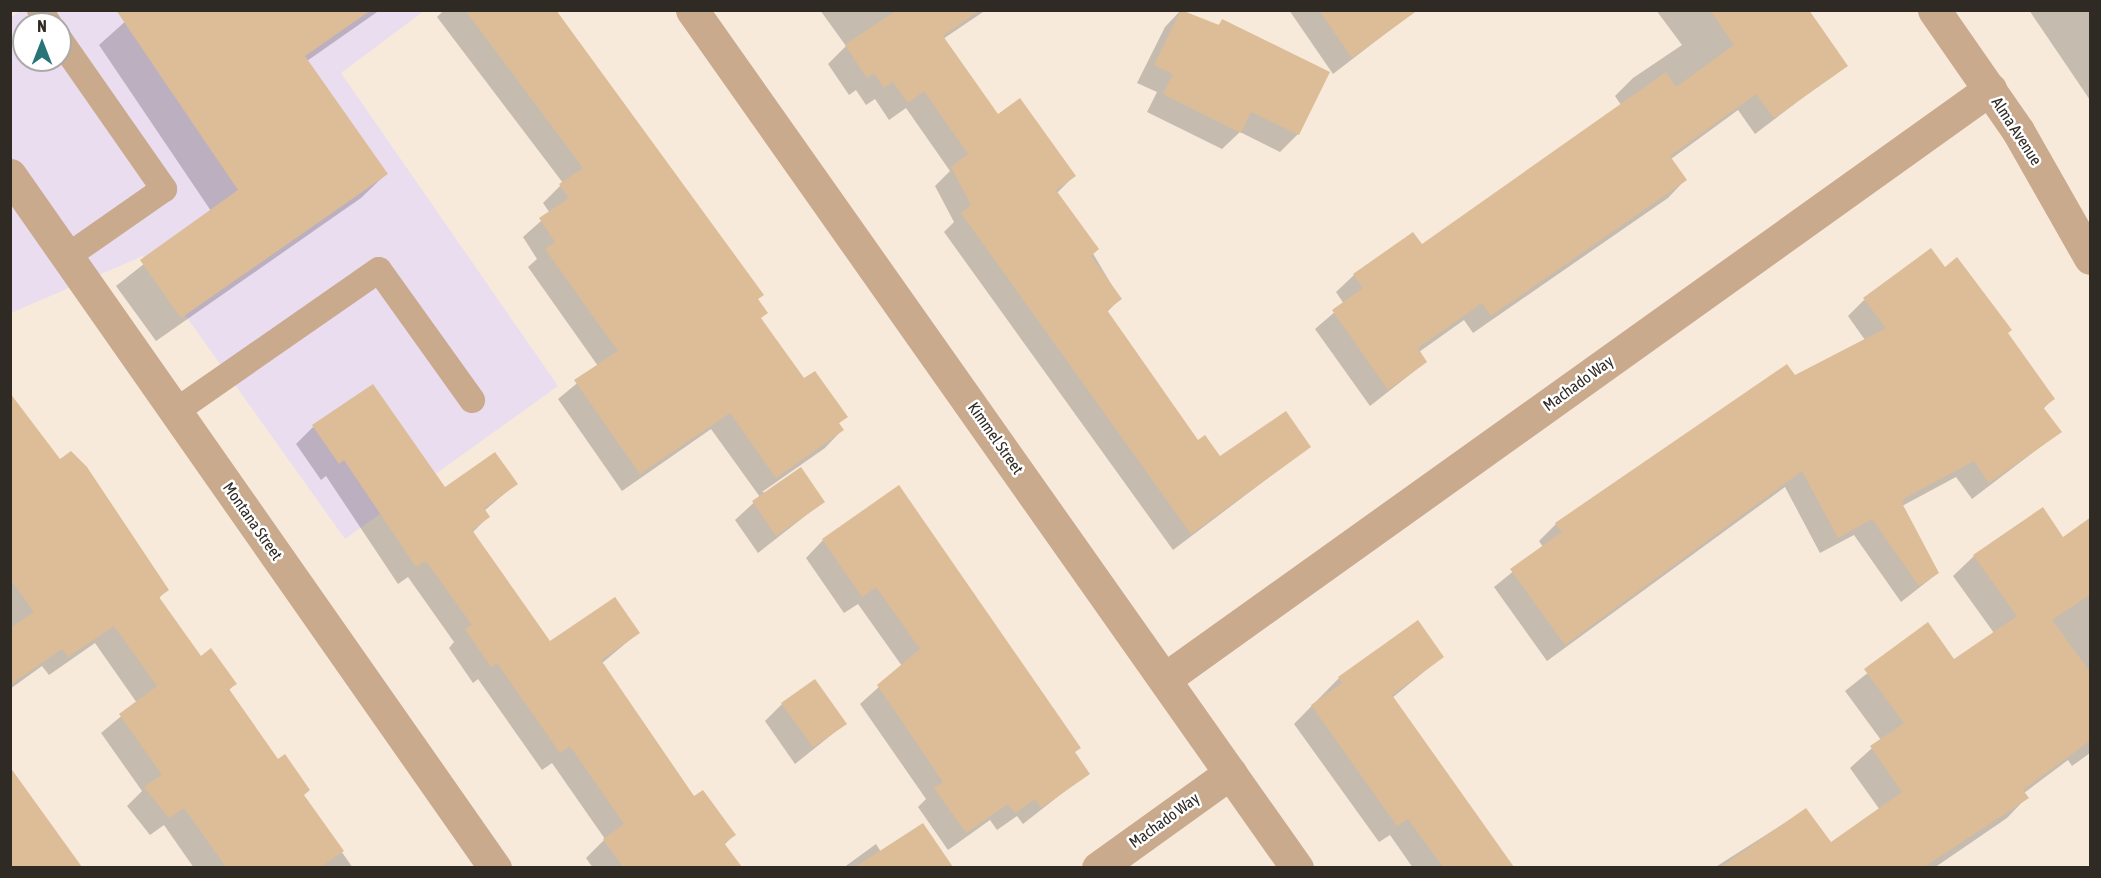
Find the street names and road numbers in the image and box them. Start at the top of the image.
street label: Alma Avenue [1988,93,2046,169]
street label: Machado Way [1539,351,1617,415]
street label: Kimmel Street [964,398,1028,478]
street label: Montana Street [219,478,287,564]
street label: Machado Way [1125,788,1203,852]

